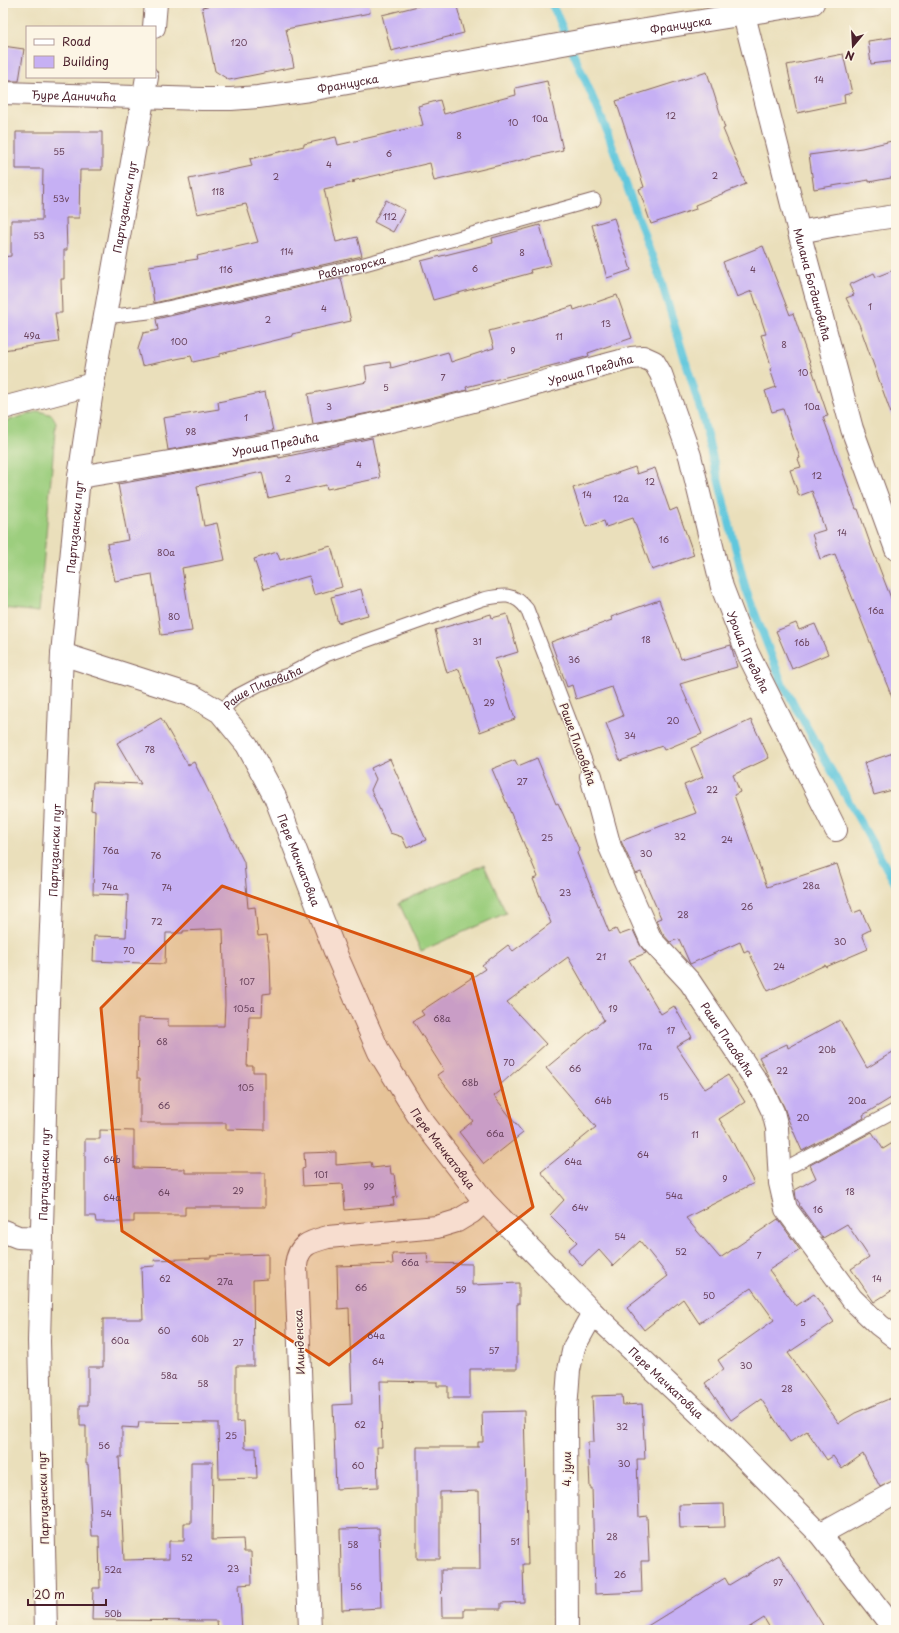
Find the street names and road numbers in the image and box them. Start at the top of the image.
street label: Француска [649,11,713,38]
street label: Француска [316,69,380,97]
street label: Ђуре Даничића [31,85,117,105]
street label: Партизански пут [108,159,141,254]
street label: Милана Богдановића [790,226,836,343]
street label: Равногорска [316,250,388,283]
street label: Уроша Предића [546,349,635,389]
street label: Уроша Предића [230,427,320,460]
street label: Партизански пут [61,479,87,574]
street label: Уроша Предића [723,608,774,696]
street label: Раше Плаовића [219,661,305,714]
street label: Раше Плаовића [555,700,601,788]
street label: Партизански пут [44,803,64,897]
street label: Пере Мачкатовца [274,811,325,909]
street label: Раше Плаовића [697,998,759,1080]
street label: Пере Мачкатовца [407,1105,480,1192]
street label: Партизански пут [34,1127,53,1221]
street label: Илинденска [289,1309,309,1375]
street label: Пере Мачкатовца [625,1343,708,1422]
street label: Партизански пут [33,1450,53,1545]
street label: 4. јули [558,1451,575,1487]

